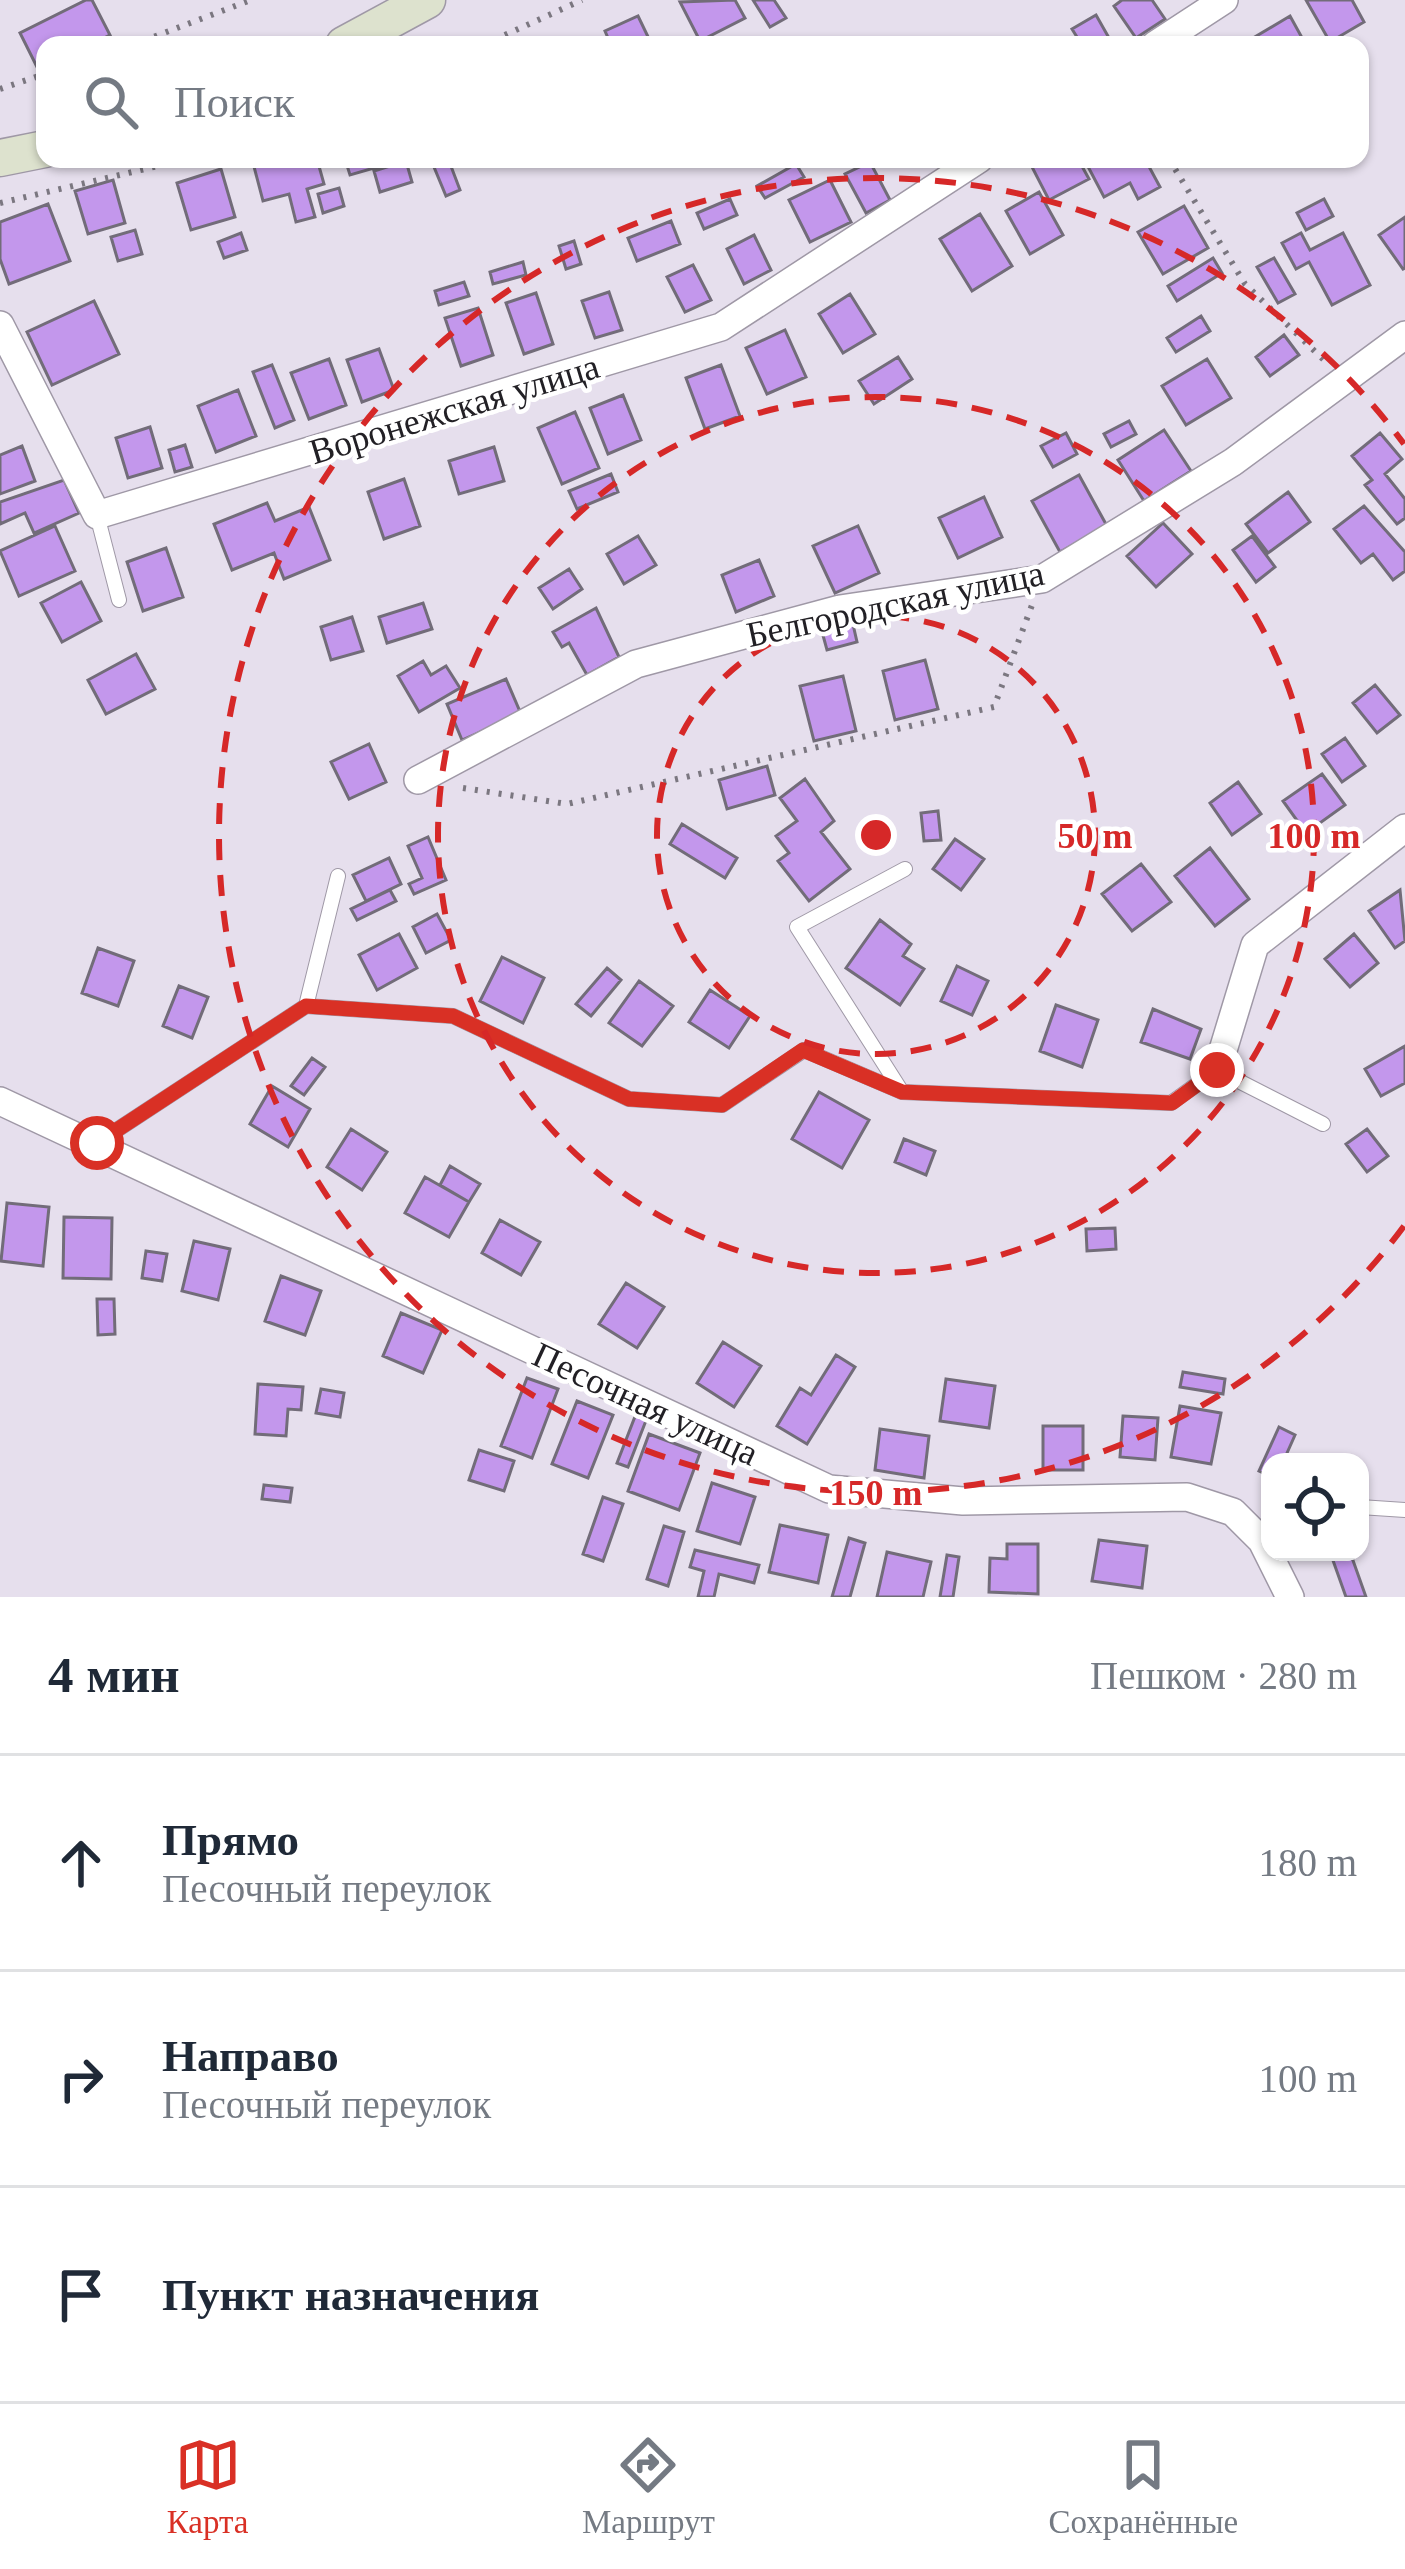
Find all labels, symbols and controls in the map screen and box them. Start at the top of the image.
search box [36,36,1369,168]
icon: search [78,69,144,135]
text: Поиск [174,77,295,127]
street label: Воронежская улица [305,346,604,472]
street label: Белгородская улица [743,553,1048,655]
centre of rings [855,814,897,856]
text: 50 m [1058,816,1133,856]
text: 100 m [1268,816,1361,856]
route end [1190,1043,1244,1097]
route start [70,1116,124,1170]
street label: Песочная улица [527,1334,764,1474]
map controls [1261,1453,1369,1561]
button: locate [1261,1453,1369,1561]
text: 150 m [830,1473,923,1513]
text: 4 мин [48,1647,180,1703]
text: Пешком · 280 m [1090,1654,1357,1697]
text: Прямо [162,1815,299,1865]
icon: ahead [48,1830,114,1896]
text: 180 m [1258,1841,1357,1884]
text: Песочный переулок [162,1867,491,1910]
text: Направо [162,2031,339,2081]
icon: right [48,2046,114,2112]
text: 100 m [1258,2057,1357,2100]
text: Песочный переулок [162,2083,491,2126]
icon: arrive [48,2262,114,2328]
text: Пункт назначения [162,2270,539,2320]
tab: Карта [167,2432,249,2541]
tab: Маршрут [582,2432,715,2541]
tab: Сохранённые [1048,2432,1238,2541]

